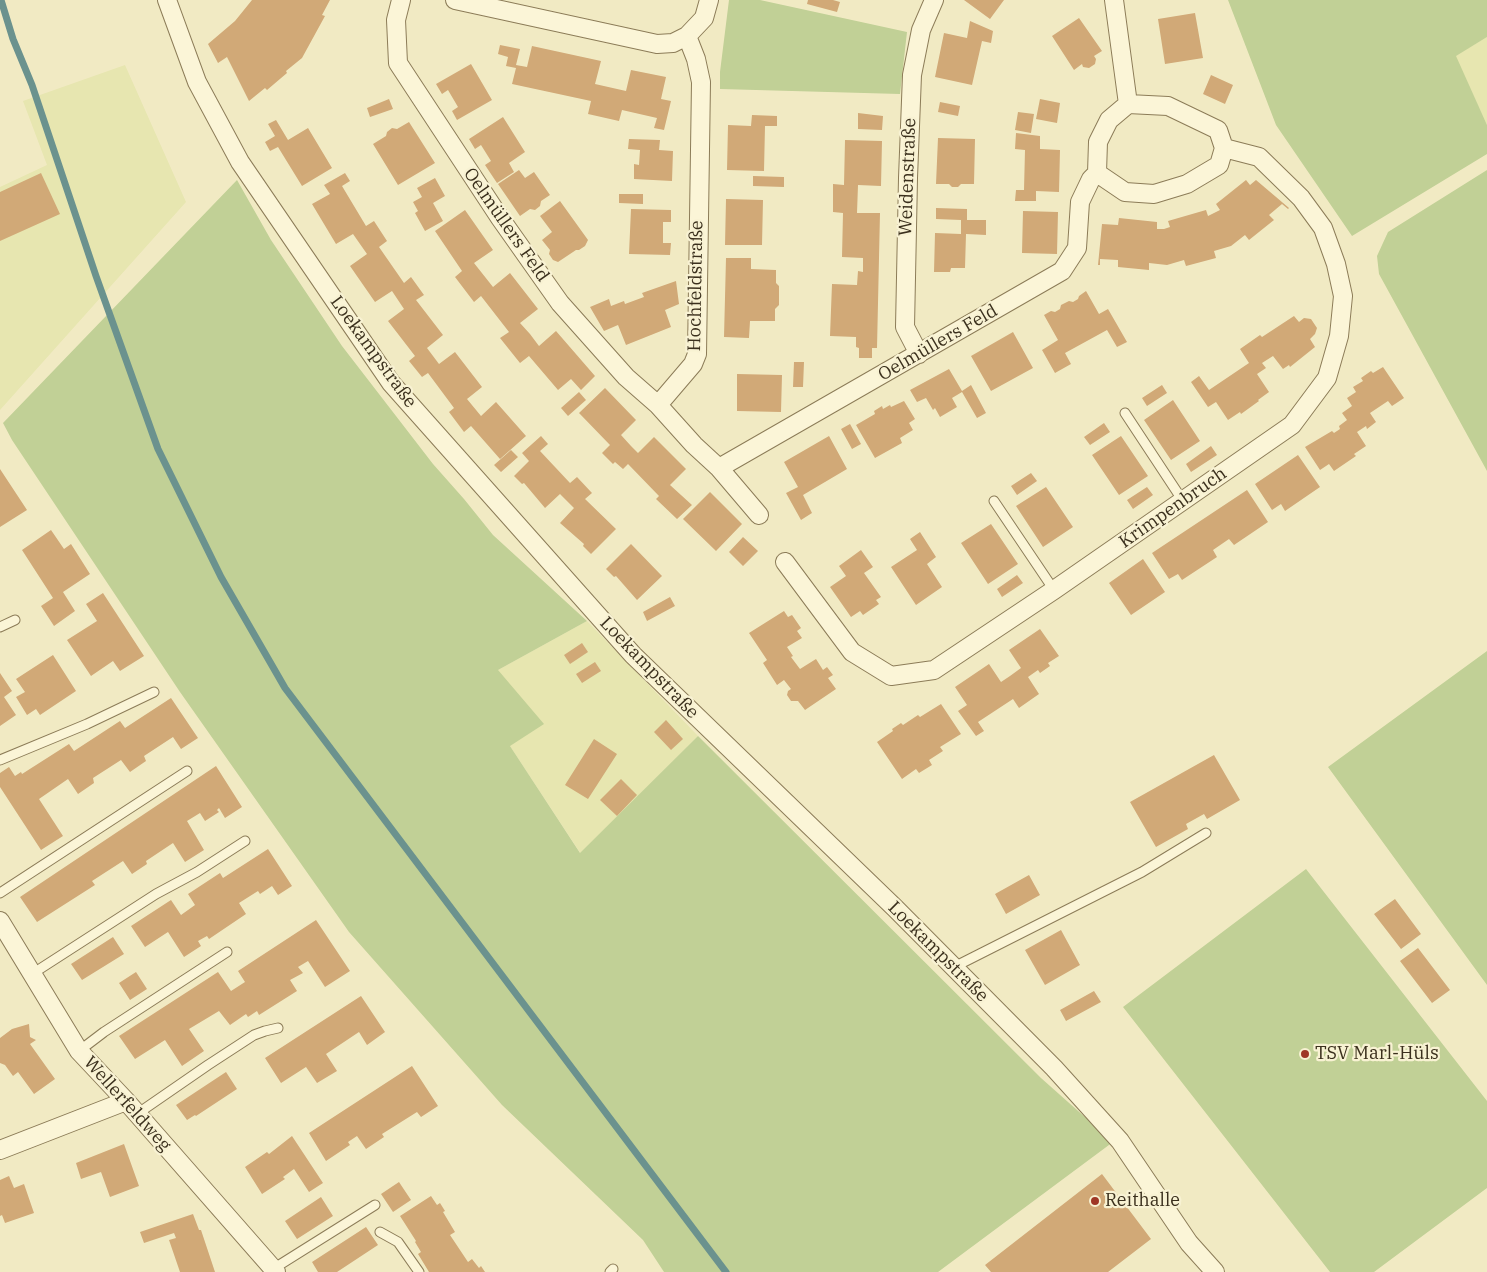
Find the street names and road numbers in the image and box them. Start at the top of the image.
street label: Weidenstraße [895,118,921,236]
street label: Oelmüllers Feld [459,164,553,286]
street label: Hochfeldstraße [684,220,708,352]
street label: Loekampstraße [325,292,421,412]
street label: Oelmüllers Feld [875,300,1001,386]
street label: Krimpenbruch [1115,463,1231,553]
street label: Loekampstraße [595,613,703,723]
street label: Loekampstraße [883,897,993,1007]
street label: Wellerfeldweg [79,1052,175,1156]

